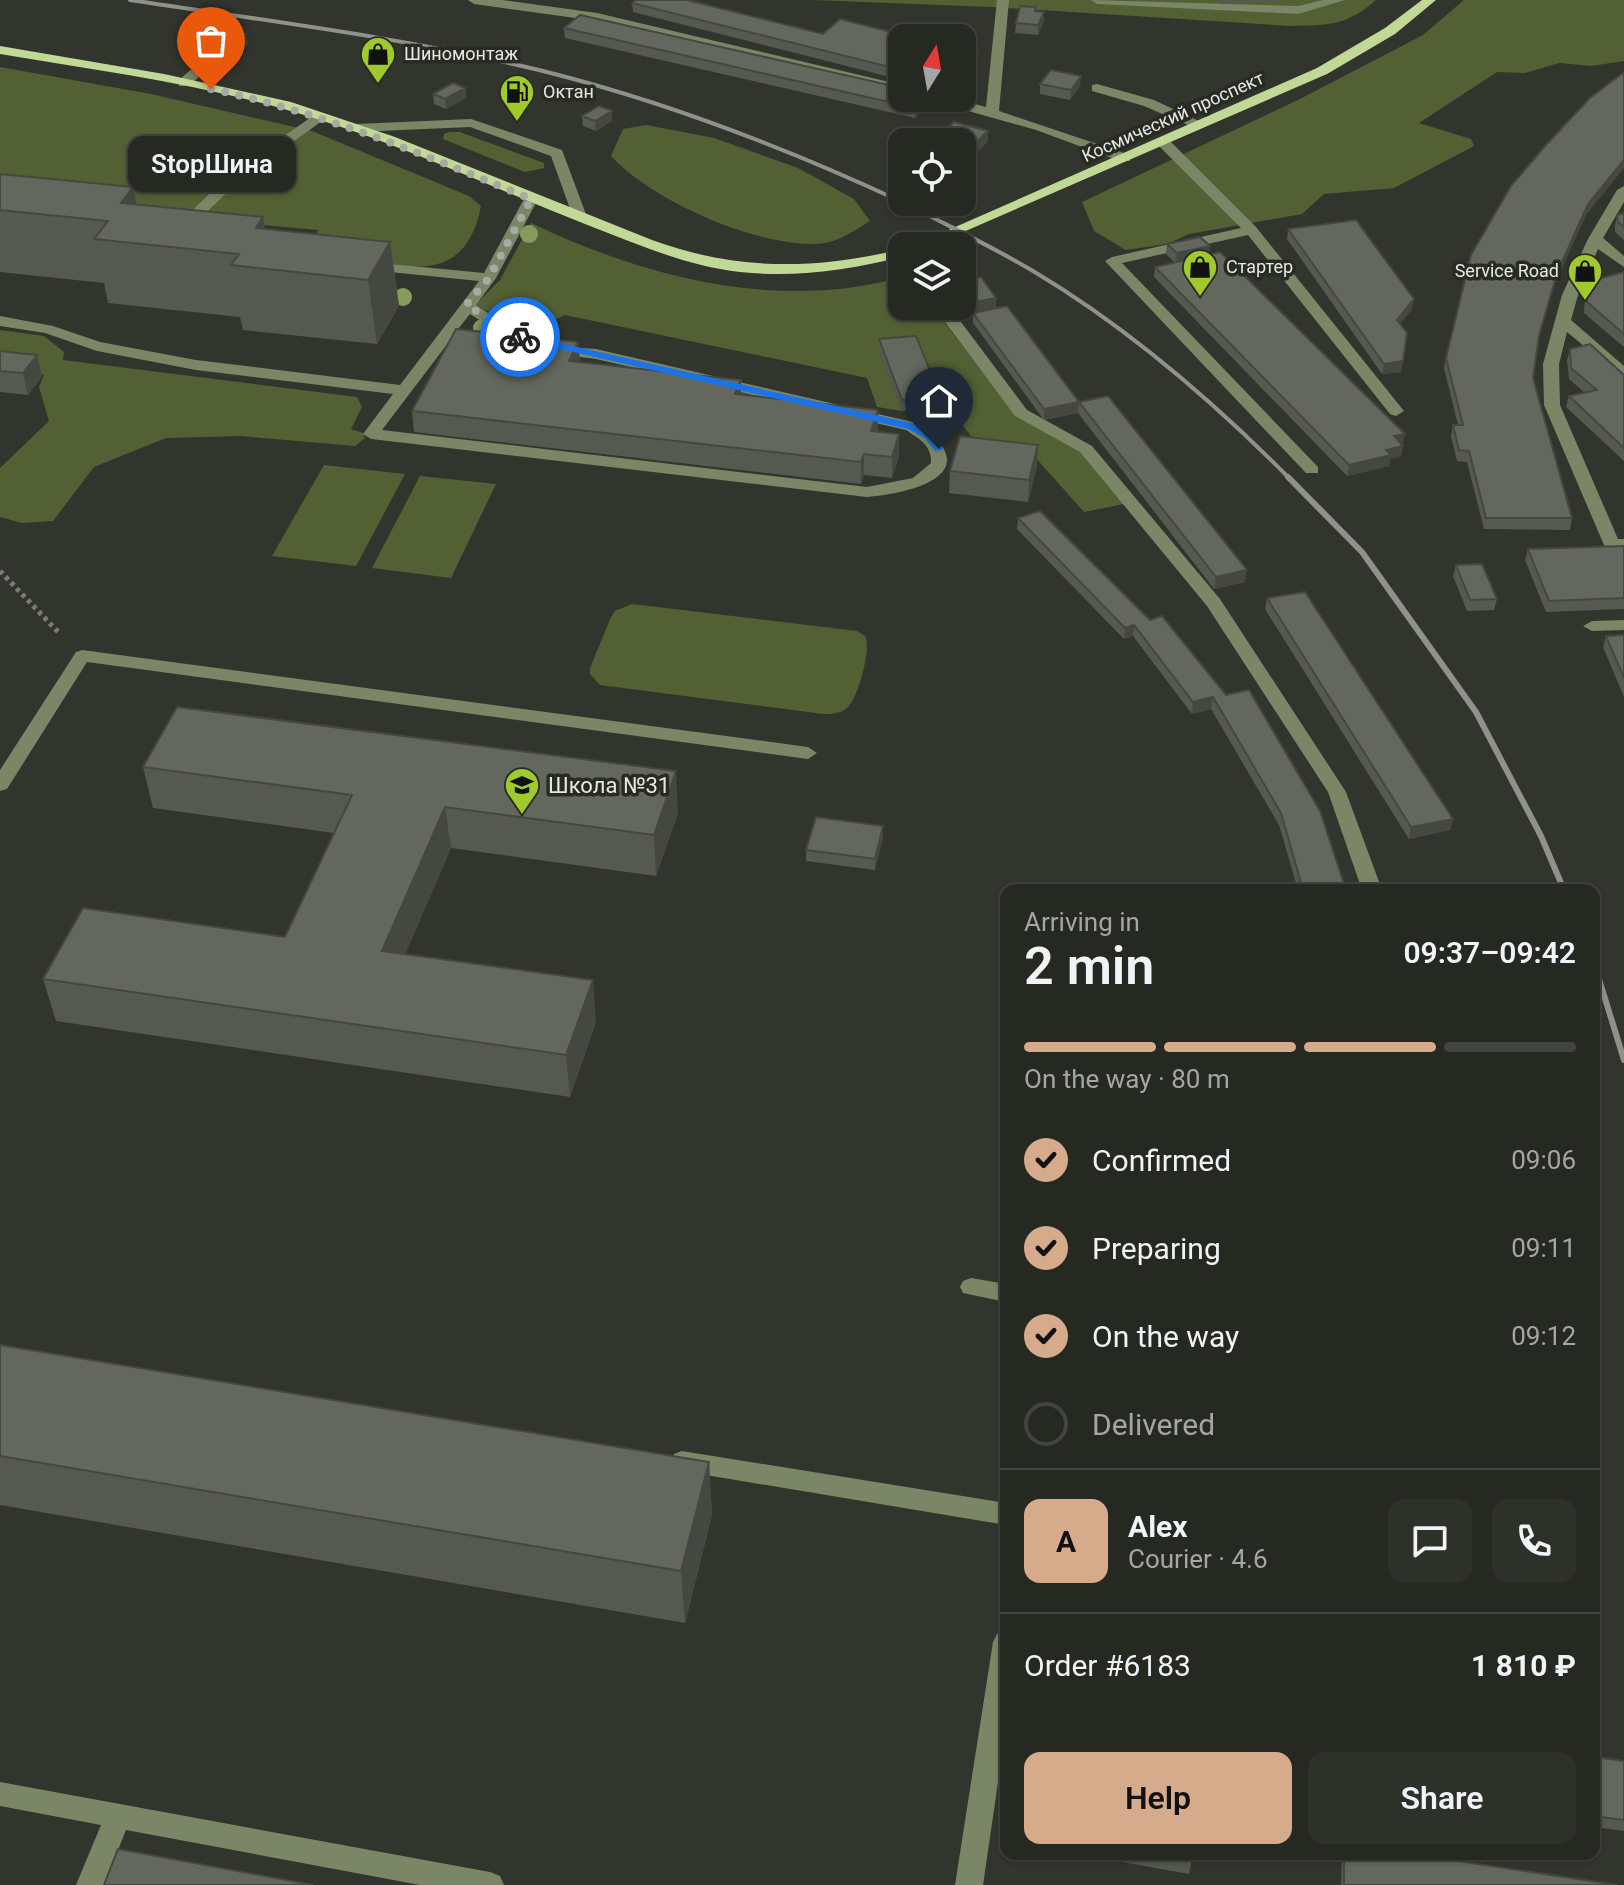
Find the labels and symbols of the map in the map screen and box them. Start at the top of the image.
pin [177,7,245,89]
north arrow [888,24,976,112]
shop icon: Шиномонтаж [359,35,397,85]
place label: Шиномонтаж [404,43,518,64]
street label: Космический проспект [1079,67,1267,166]
fuel station icon: Октан [498,73,536,123]
place label: Октан [543,81,594,102]
callout: StopШина [127,137,295,193]
shop icon: Стартер [1181,248,1219,298]
shop icon: Service Road [1566,252,1604,302]
place label: Стартер [1226,256,1293,277]
place label: Service Road [1455,260,1559,281]
courier [480,297,560,377]
pin [905,367,973,449]
school or university icon: Школа №31 [503,766,541,816]
place label: Школа №31 [548,773,670,798]

